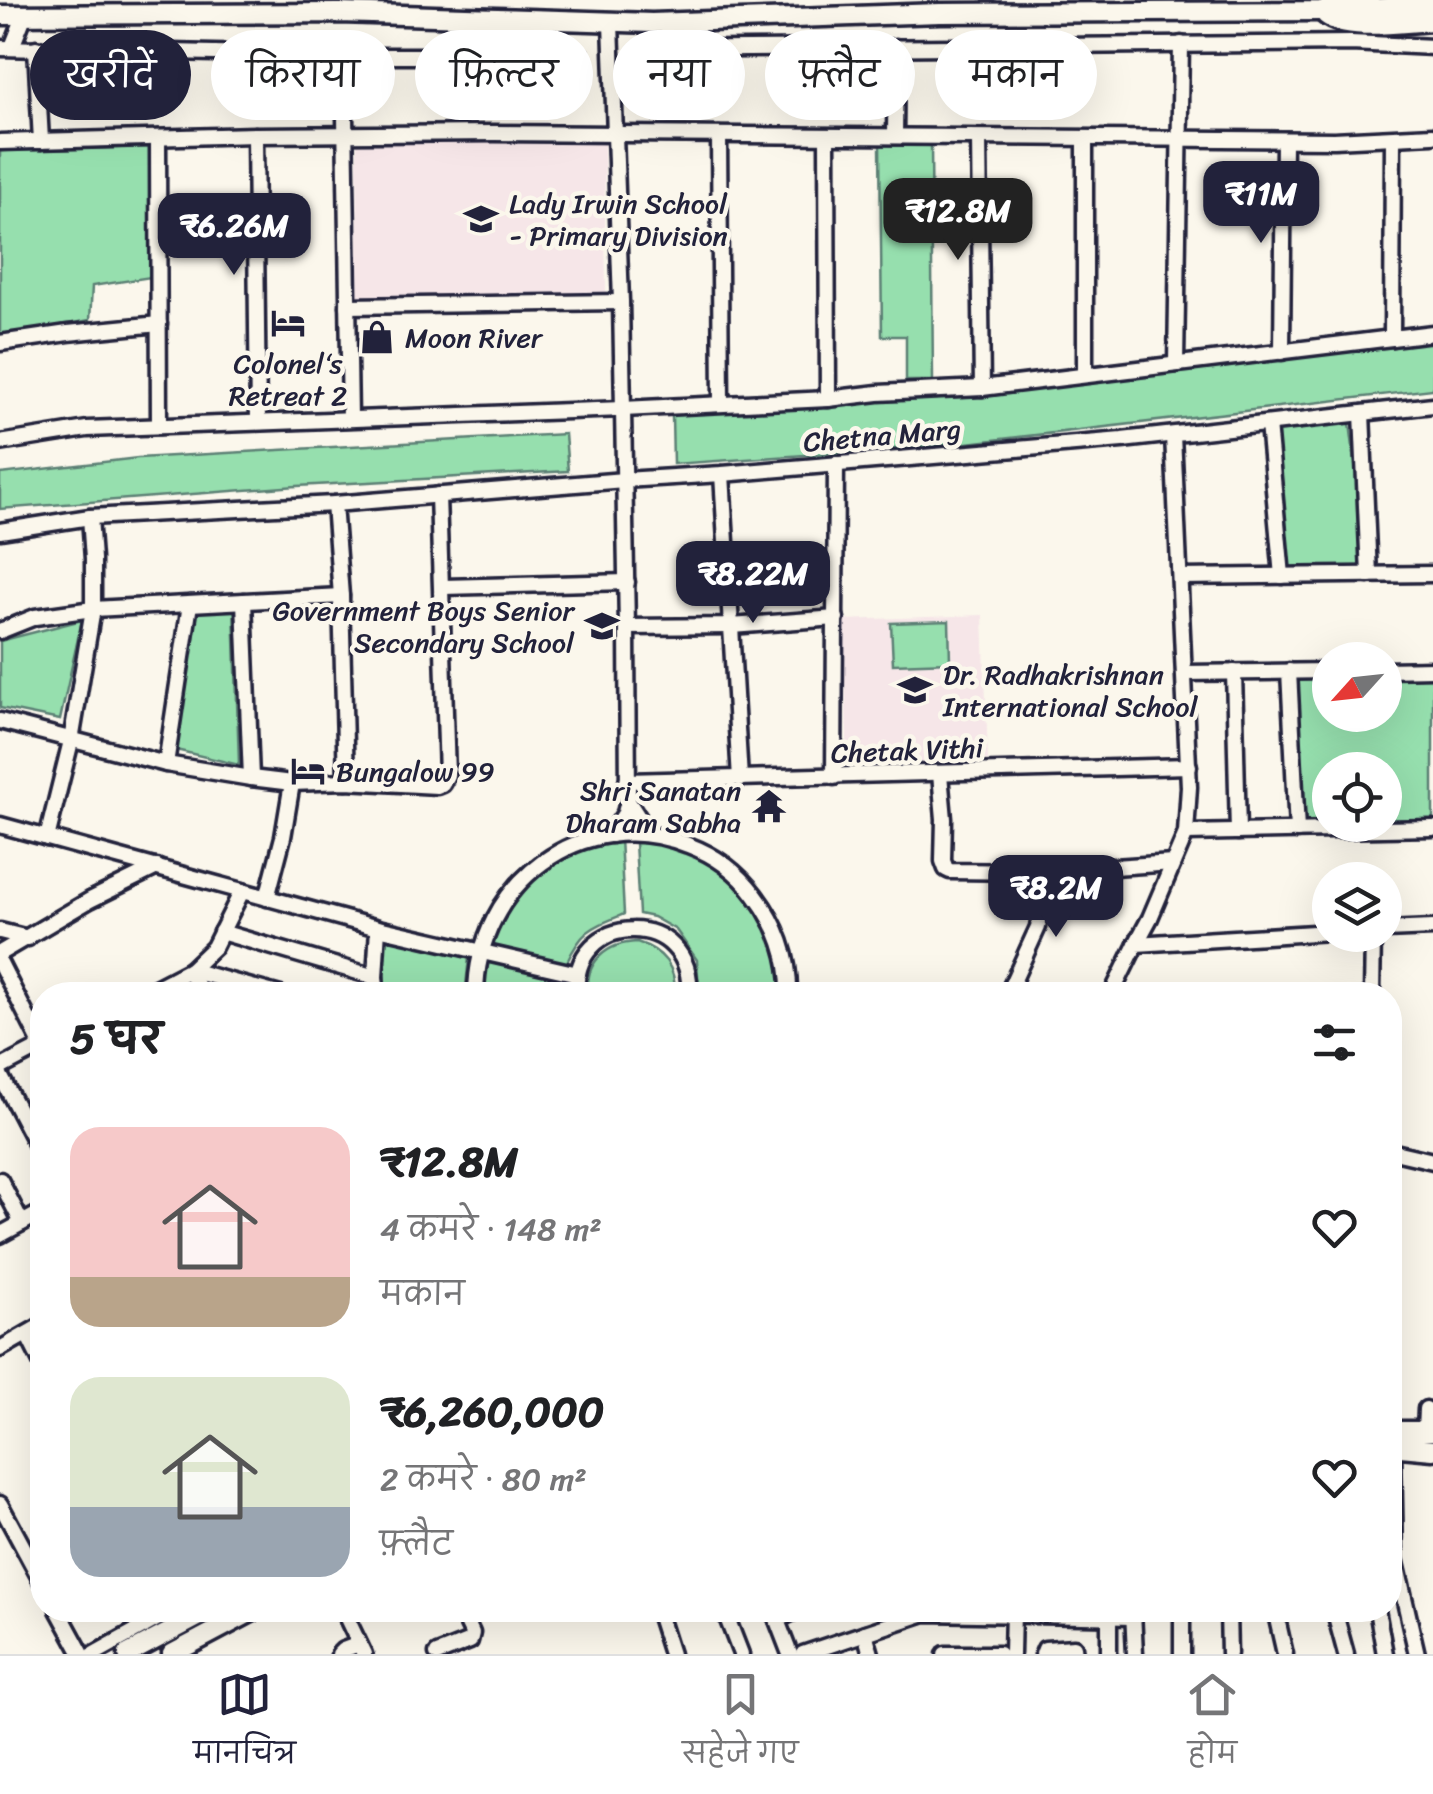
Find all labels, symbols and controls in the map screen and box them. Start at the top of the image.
chip: खरीदें [30,30,191,120]
chip: किराया [211,30,395,120]
chip: फ़िल्टर [415,30,593,120]
chip: नया [613,30,745,120]
chip: फ़्लैट [765,30,915,120]
chip: मकान [935,30,1097,120]
pin: ₹11M [1202,161,1320,246]
text: ₹11M [1225,165,1297,222]
pin: ₹12.8M [877,178,1039,263]
place label: Lady Irwin School - Primary Division [509,179,728,260]
text: ₹12.8M [905,182,1011,239]
pin: ₹6.26M [153,193,315,278]
text: ₹6.26M [180,197,288,254]
school or university icon: Lady Irwin School - Primary Division [462,200,500,238]
hotel icon: Colonel‘s Retreat 2 [269,304,307,342]
place label: Moon River [405,313,544,362]
shop icon: Moon River [358,318,396,356]
place label: Colonel‘s Retreat 2 [229,339,347,420]
street label: Chetna Marg [801,404,963,467]
pin: ₹8.22M [672,541,834,626]
text: ₹8.22M [698,545,808,602]
place label: Government Boys Senior Secondary School [272,586,576,667]
school or university icon: Government Boys Senior Secondary School [583,607,621,645]
north arrow [1312,642,1402,732]
map controls [1312,642,1402,952]
place label: Dr. Radhakrishnan International School [942,650,1198,731]
school or university icon: Dr. Radhakrishnan International School [896,671,934,709]
street label: Chetak Vithi [830,723,985,778]
place label: Bungalow 99 [336,747,495,796]
hotel icon: Bungalow 99 [289,752,327,790]
button: locate [1312,752,1402,842]
place label: Shri Sanatan Dharam Sabha [565,766,741,847]
temple icon: Shri Sanatan Dharam Sabha [750,787,788,825]
pin: ₹8.2M [986,855,1126,940]
text: ₹8.2M [1010,859,1102,916]
button: layers [1312,862,1402,952]
text: 5 घर [70,1002,162,1076]
icon: filters [1307,1015,1362,1070]
text: ₹12.8M [380,1125,518,1199]
icon: home [150,1167,270,1287]
icon: heart [1307,1200,1362,1255]
text: 4 कमरे · 148 m² [380,1201,602,1258]
text: मकान [380,1266,465,1323]
text: ₹6,260,000 [380,1375,604,1449]
icon: home [150,1417,270,1537]
icon: heart [1307,1450,1362,1505]
text: 2 कमरे · 80 m² [380,1451,587,1508]
text: फ़्लैट [380,1516,453,1573]
tab: मानचित्र [193,1667,296,1784]
tab: सहेजे गए [682,1667,799,1784]
tab: होम [1185,1667,1240,1784]

